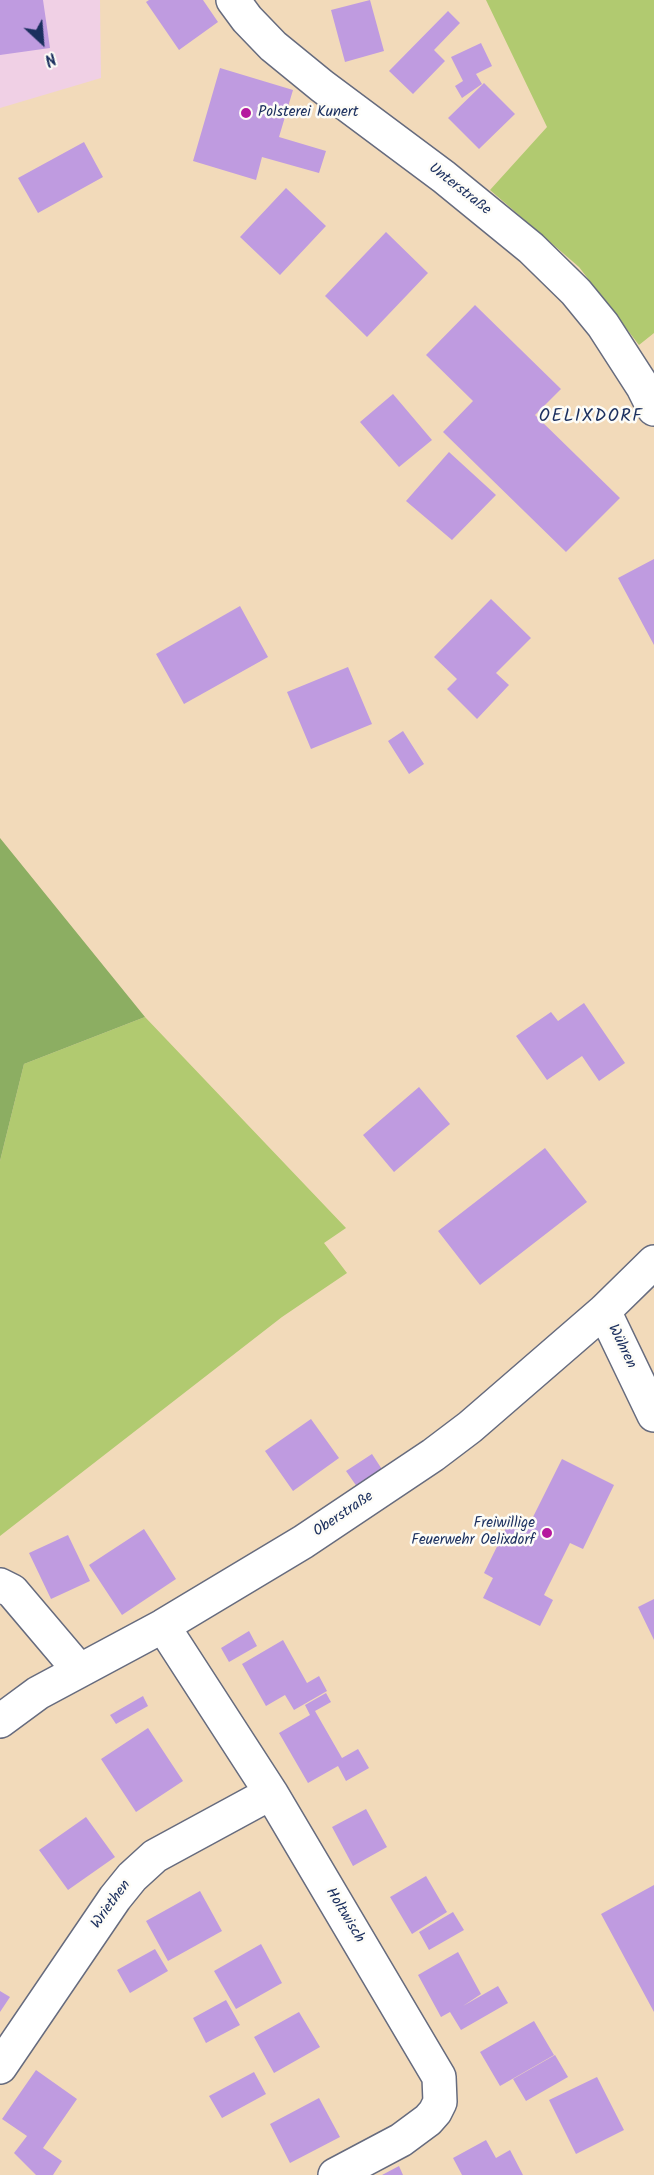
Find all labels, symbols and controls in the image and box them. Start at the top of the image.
north arrow [12,12,72,72]
text: N [40,45,60,72]
place label: Polsterei Kunert [258,104,358,122]
marker: Polsterei Kunert [239,106,253,120]
street label: Unterstraße [424,160,494,220]
district label: OELIXDORF [539,407,643,429]
street label: Wühren [603,1322,639,1372]
street label: Oberstraße [311,1488,377,1542]
place label: Freiwillige Feuerwehr Oelixdorf [411,1515,535,1550]
marker: Freiwillige Feuerwehr Oelixdorf [540,1526,554,1540]
street label: Wriethen [88,1877,136,1933]
street label: Holtwisch [321,1885,367,1947]

